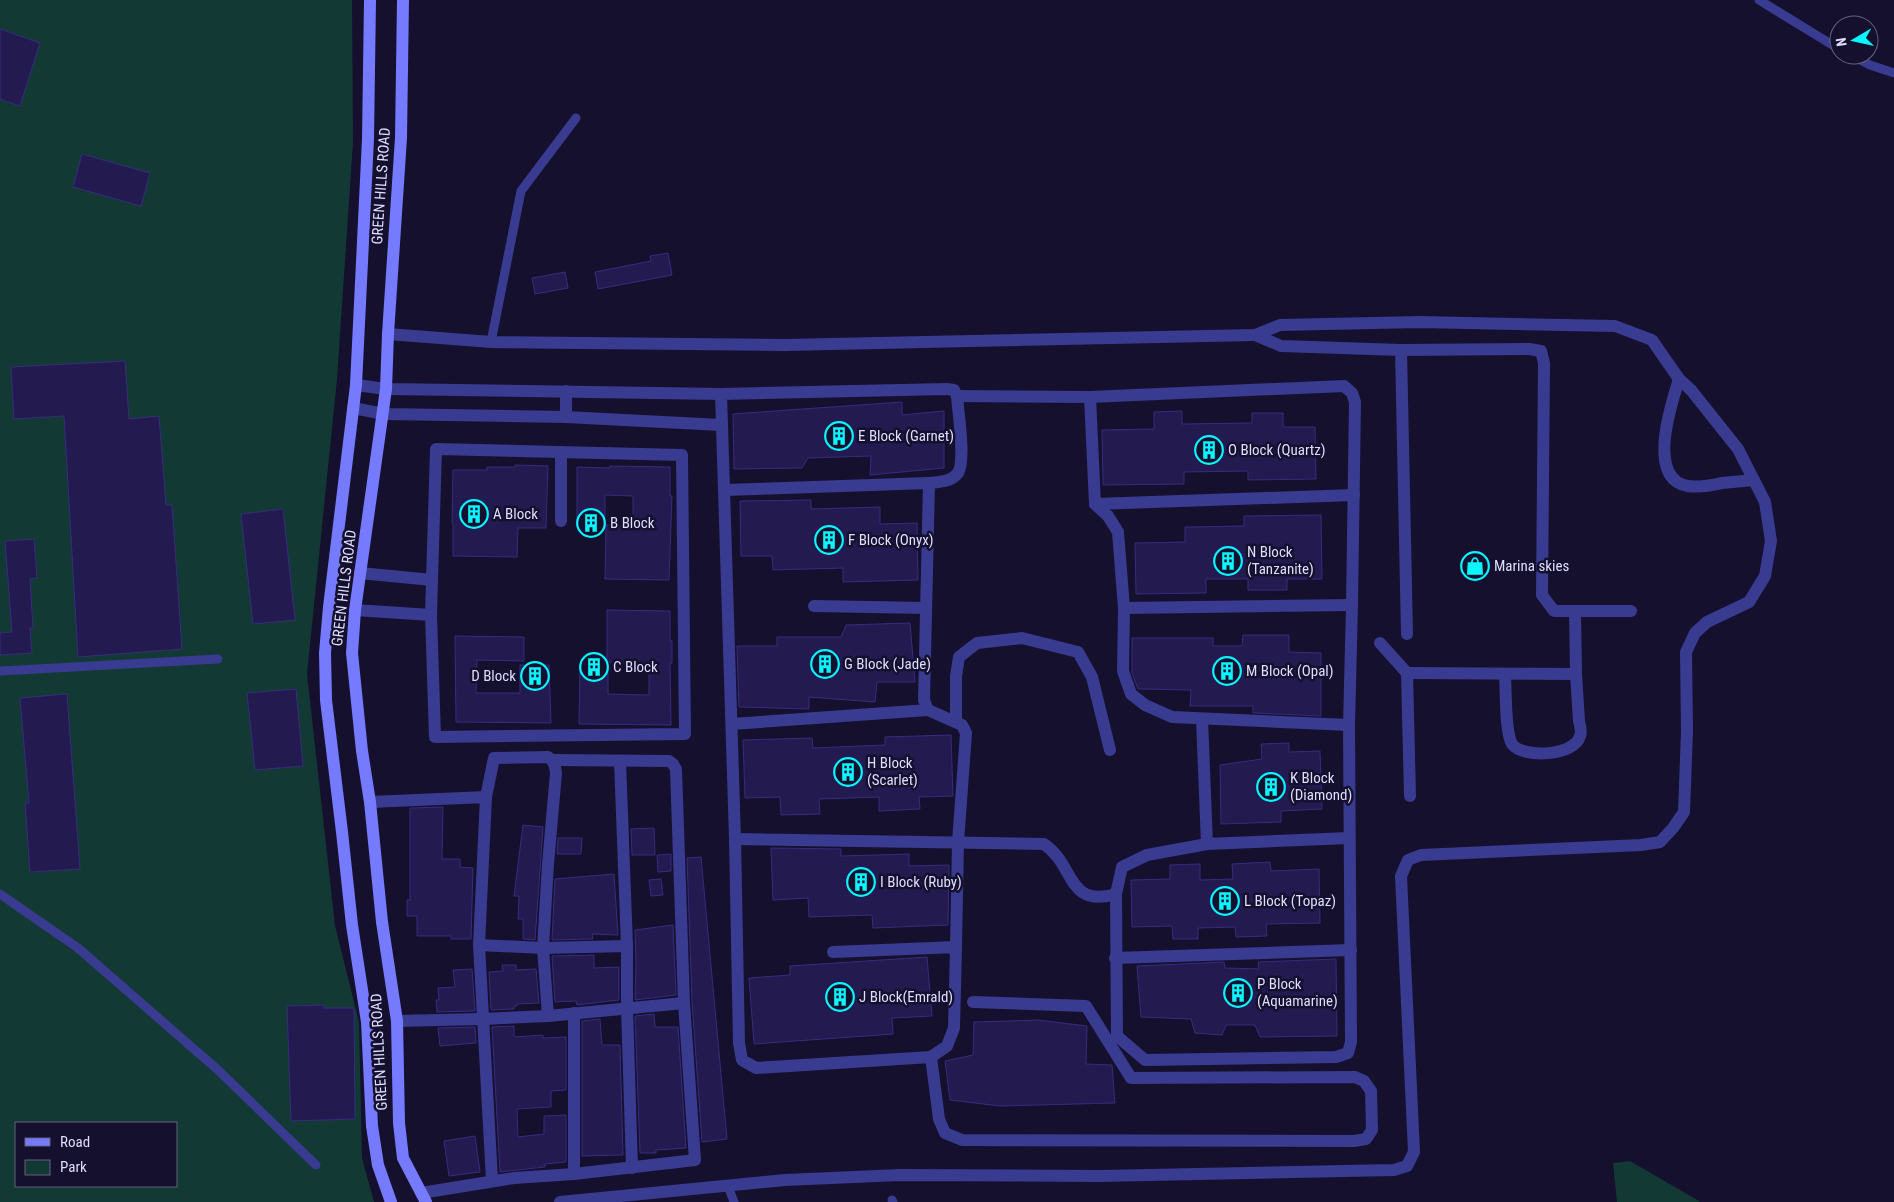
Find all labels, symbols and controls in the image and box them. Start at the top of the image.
north arrow [1829,15,1879,65]
text: N [1833,37,1850,48]
street label: GREEN HILLS ROAD [368,127,394,245]
building icon: E Block (Garnet) [824,421,854,451]
place label: E Block (Garnet) [858,427,954,445]
building icon: O Block (Quartz) [1194,435,1224,465]
place label: O Block (Quartz) [1228,441,1326,459]
building icon: A Block [459,499,489,529]
place label: A Block [493,505,538,523]
building icon: B Block [576,508,606,538]
place label: B Block [610,514,655,532]
building icon: F Block (Onyx) [814,525,844,555]
street label: GREEN HILLS ROAD [328,529,360,647]
place label: F Block (Onyx) [848,531,934,549]
place label: N Block (Tanzanite) [1247,543,1314,578]
building icon: N Block (Tanzanite) [1213,546,1243,576]
shop icon: Marina skies [1460,551,1490,581]
place label: Marina skies [1494,557,1569,575]
building icon: G Block (Jade) [810,649,840,679]
building icon: C Block [579,652,609,682]
place label: G Block (Jade) [844,655,931,673]
building icon: M Block (Opal) [1212,656,1242,686]
place label: C Block [613,658,658,676]
building icon: D Block [520,661,550,691]
place label: M Block (Opal) [1246,662,1334,680]
place label: D Block [471,667,516,685]
place label: H Block (Scarlet) [867,754,918,789]
building icon: H Block (Scarlet) [833,757,863,787]
place label: K Block (Diamond) [1290,769,1352,804]
building icon: K Block (Diamond) [1256,772,1286,802]
building icon: I Block (Ruby) [846,867,876,897]
place label: I Block (Ruby) [880,873,962,891]
building icon: L Block (Topaz) [1210,886,1240,916]
place label: L Block (Topaz) [1244,892,1336,910]
place label: P Block (Aquamarine) [1257,975,1338,1010]
building icon: P Block (Aquamarine) [1223,978,1253,1008]
building icon: J Block(Emrald) [825,982,855,1012]
place label: J Block(Emrald) [859,988,953,1006]
street label: GREEN HILLS ROAD [367,993,391,1111]
legend [15,1122,178,1187]
text: Road [60,1133,90,1151]
text: Park [60,1158,87,1176]

